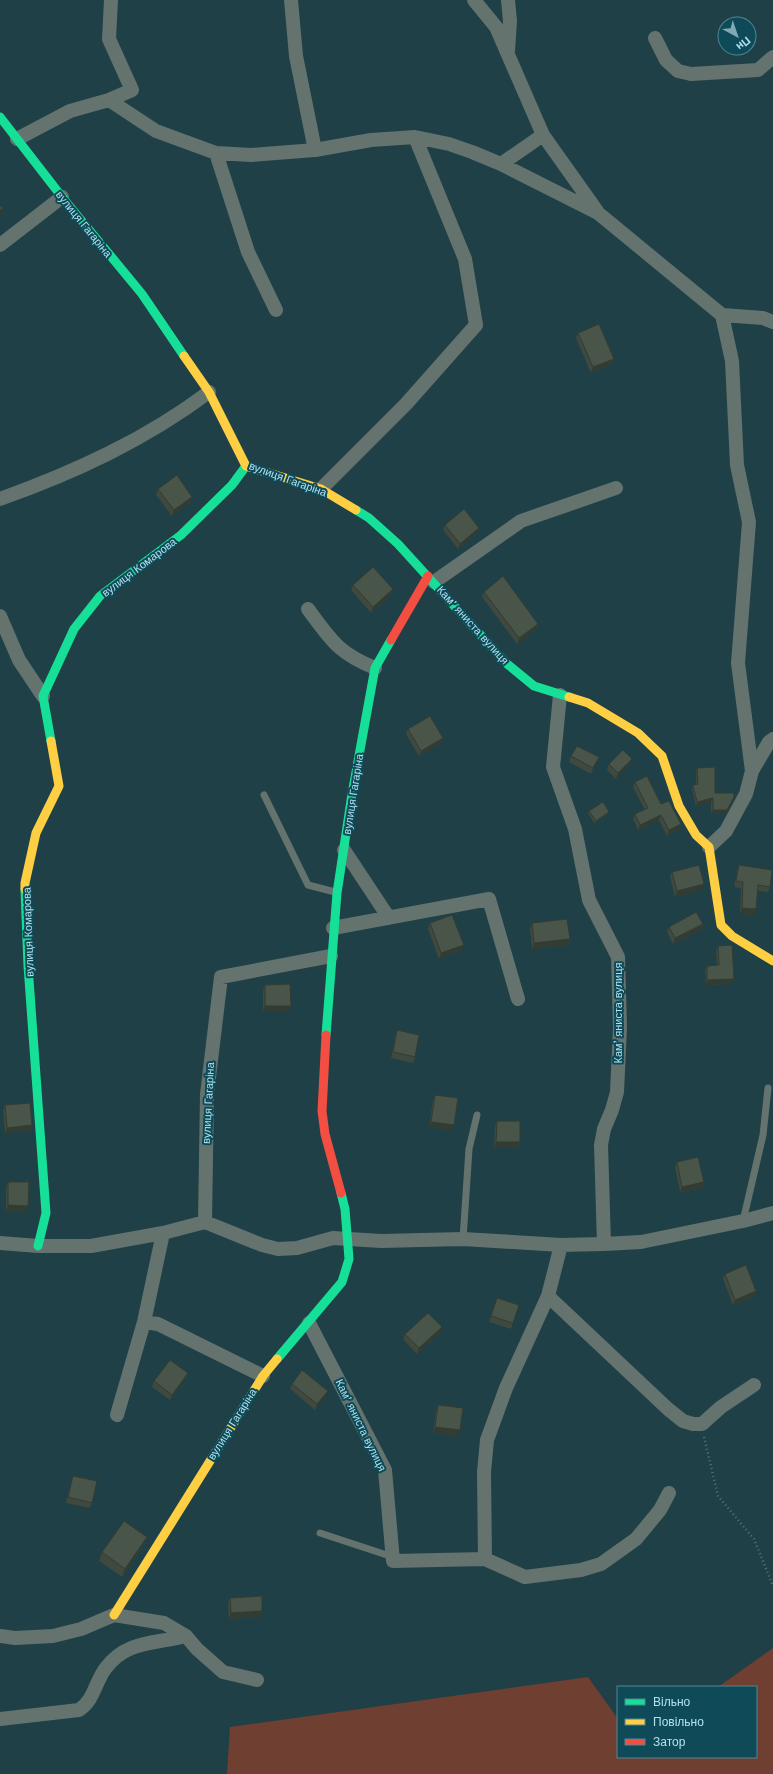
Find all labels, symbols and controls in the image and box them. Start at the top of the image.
north arrow [717,16,757,56]
text: Пн [733,34,753,53]
street label: вулиця Гагаріна [53,189,115,261]
street label: вулиця Гагаріна [247,459,329,500]
street label: вулиця Комарова [100,535,180,600]
street label: Камʼяниста вулиця [434,584,511,667]
street label: вулиця Гагаріна [341,752,366,835]
street label: вулиця Комарова [20,886,37,977]
street label: Камʼяниста вулиця [612,963,625,1063]
street label: вулиця Гагаріна [200,1061,217,1144]
street label: Камʼяниста вулиця [333,1377,389,1473]
street label: вулиця Гагаріна [205,1386,260,1462]
legend [617,1686,757,1758]
text: Вільно [653,1695,691,1709]
text: Повільно [653,1715,704,1729]
text: Затор [653,1735,686,1749]

